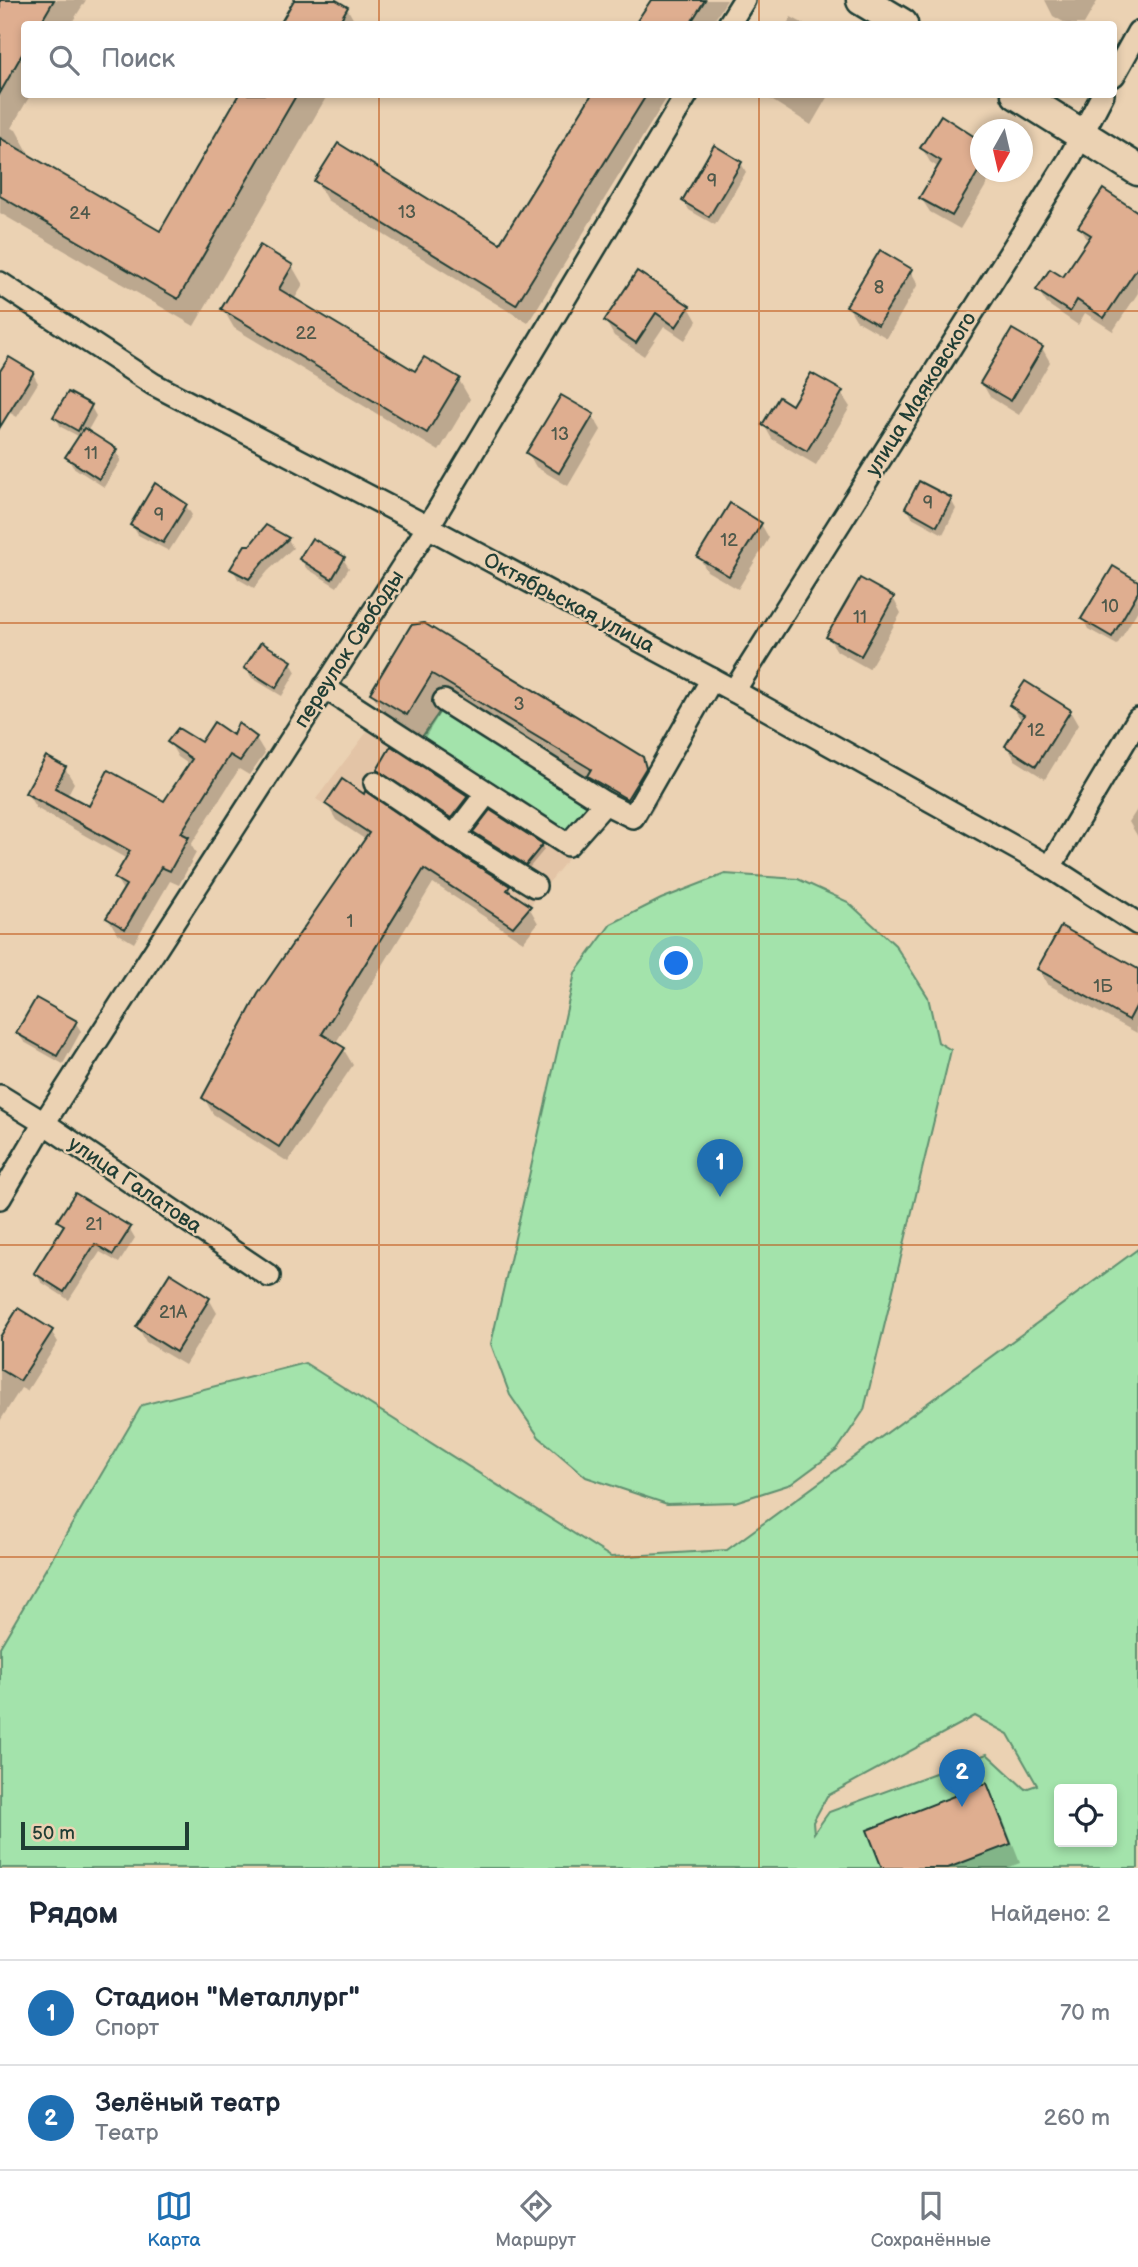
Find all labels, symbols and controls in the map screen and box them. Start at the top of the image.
search box [21,21,1117,98]
icon: search [45,41,83,79]
text: Поиск [101,44,175,75]
north arrow [970,119,1033,182]
house number: 9 [707,171,717,192]
house number: 13 [398,202,416,223]
house number: 24 [69,203,91,224]
house number: 8 [874,277,884,298]
street label: улица Маяковского [860,307,982,481]
house number: 22 [295,323,317,344]
house number: 13 [551,424,569,445]
house number: 11 [84,443,98,464]
house number: 9 [923,493,933,514]
house number: 9 [154,505,164,526]
house number: 12 [720,530,738,551]
street label: Октябрьская улица [479,547,659,659]
street label: переулок Свободы [289,566,409,732]
house number: 10 [1101,596,1119,617]
house number: 11 [853,607,867,628]
house number: 3 [513,694,525,715]
house number: 12 [1027,720,1045,741]
house number: 1 [347,911,353,932]
your location [659,946,693,980]
house number: 1Б [1093,976,1113,997]
street label: улица Галатова [63,1131,207,1239]
pin: 1 [697,1139,743,1197]
house number: 21 [85,1214,103,1235]
house number: 21А [159,1302,187,1323]
pin: 2 [939,1749,985,1807]
map controls [1054,1784,1117,1847]
button: locate [1054,1784,1117,1847]
scale bar [21,1819,189,1851]
text: 50 m [32,1822,75,1845]
text: Рядом [28,1896,118,1932]
text: Найдено: 2 [990,1900,1110,1928]
text: Стадион "Металлург" [95,1983,360,2014]
text: 1 [46,1999,56,2027]
text: 70 m [1060,1999,1110,2027]
text: Спорт [95,2014,159,2042]
text: Зелёный театр [95,2088,280,2119]
text: 2 [44,2104,58,2132]
text: 260 m [1044,2104,1110,2132]
text: Театр [95,2119,158,2147]
tab: Карта [147,2187,201,2252]
tab: Маршрут [495,2187,576,2252]
tab: Сохранённые [871,2187,991,2252]

